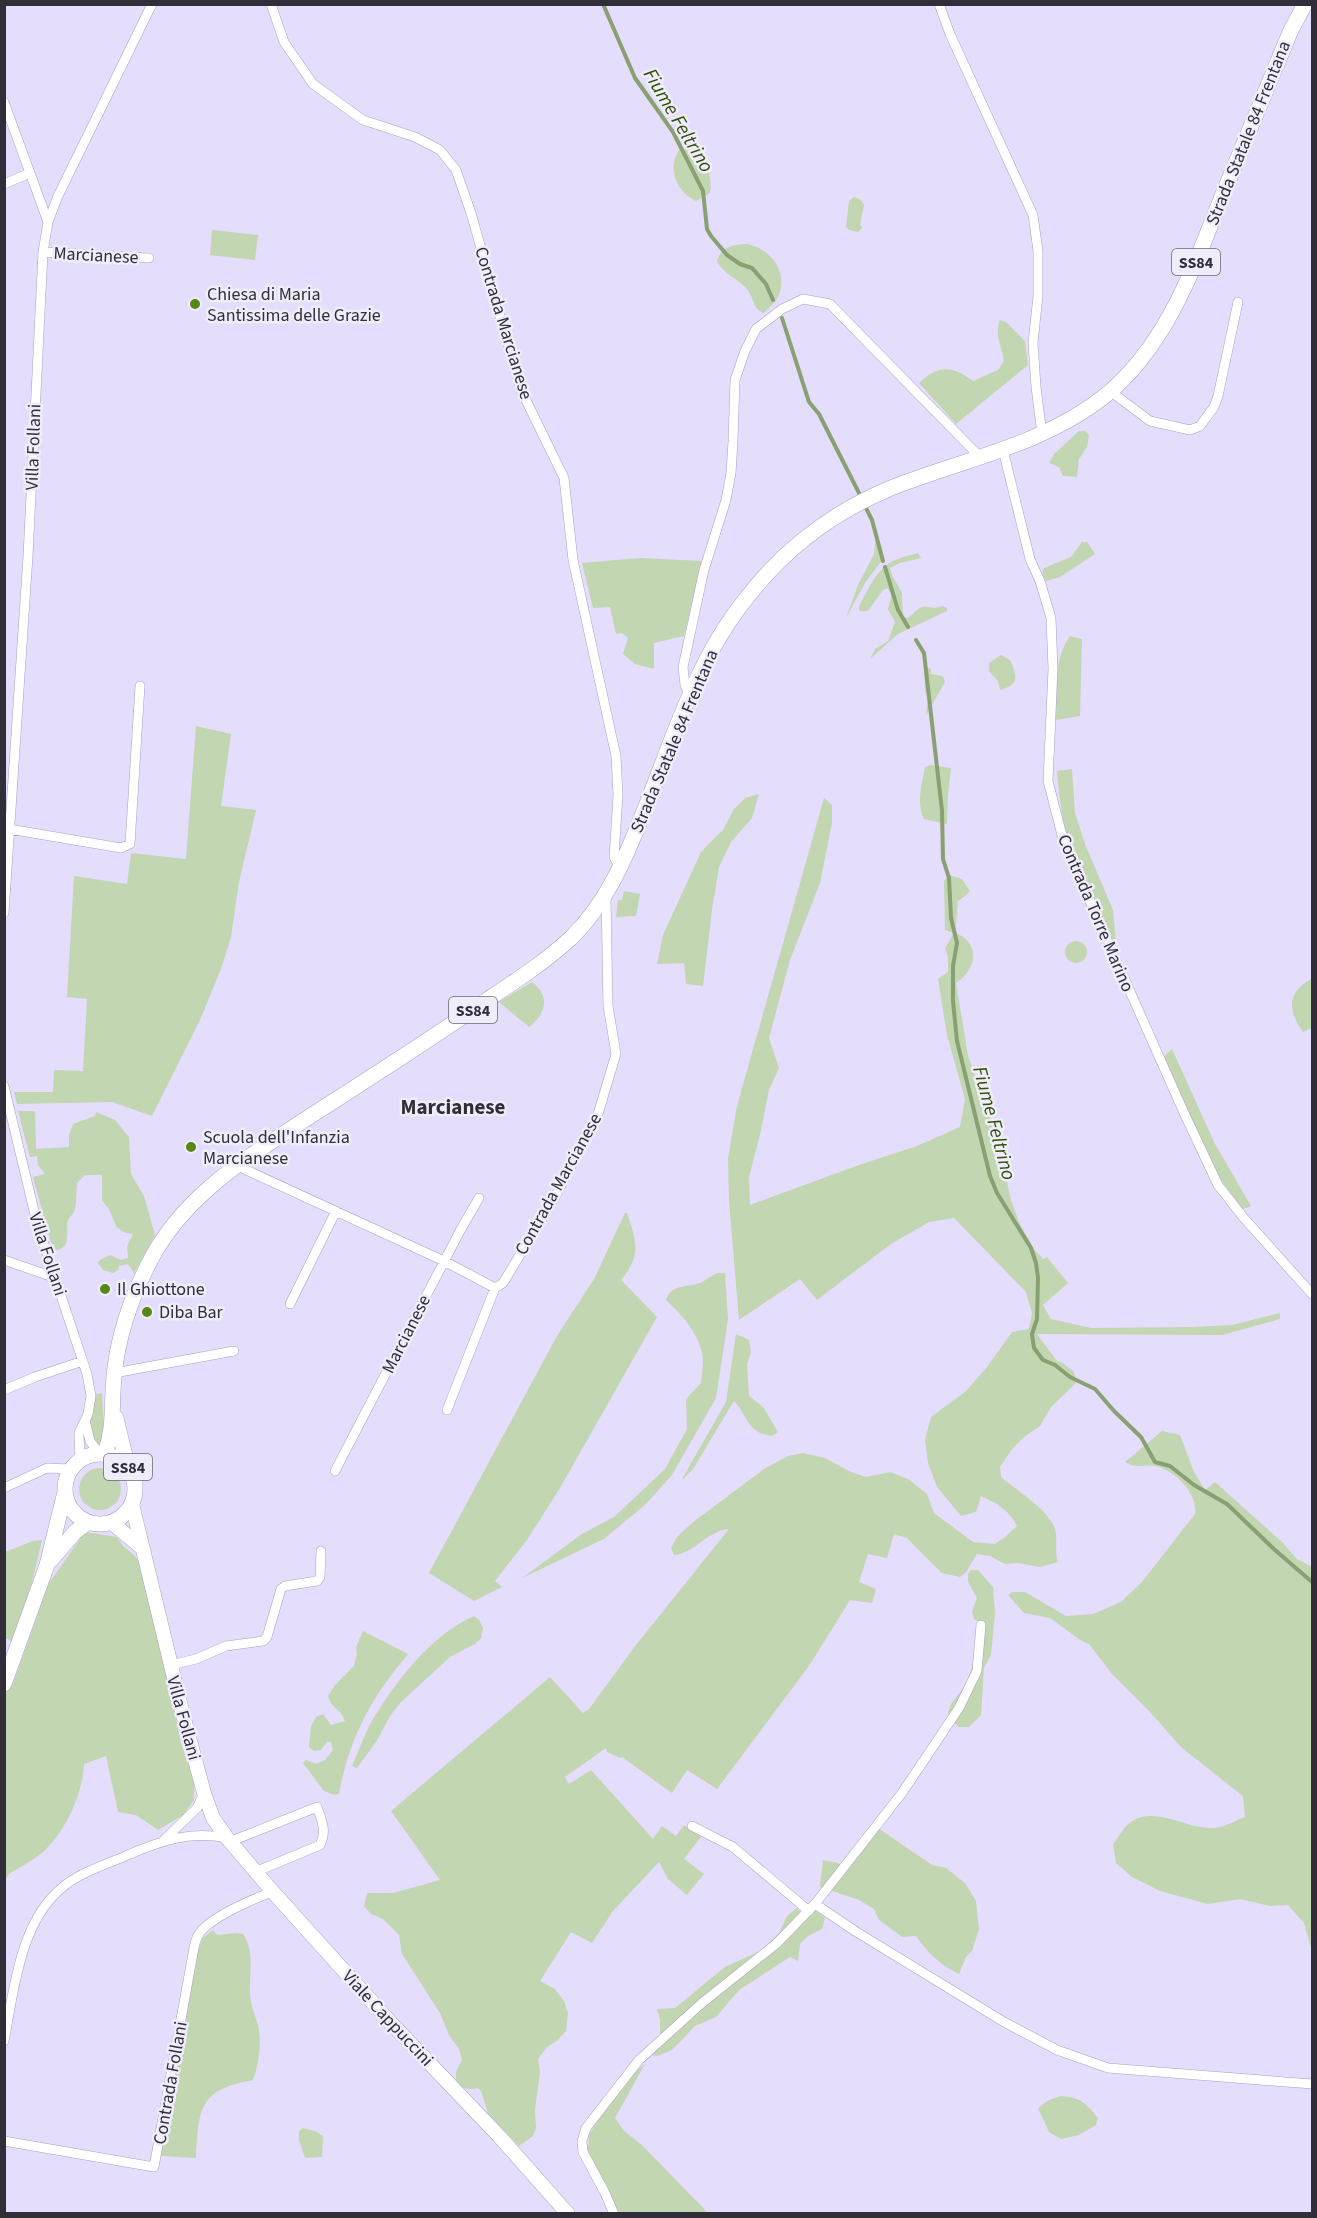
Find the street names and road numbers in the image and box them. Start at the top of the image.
street label: Strada Statale 84 Frentana [1200,37,1297,229]
street label: Marcianese [53,241,139,270]
street label: Contrada Marcianese [468,244,539,403]
road number: SS84 [1172,249,1220,275]
street label: Villa Follani [19,403,48,491]
street label: Strada Statale 84 Frentana [624,646,724,837]
street label: Contrada Torre Marino [1051,831,1140,996]
road number: SS84 [449,997,497,1023]
street label: Contrada Marcianese [509,1109,608,1260]
street label: Villa Follani [22,1209,73,1299]
street label: Marcianese [376,1291,437,1378]
road number: SS84 [104,1454,152,1480]
street label: Villa Follani [160,1673,207,1763]
street label: Viale Cappuccini [336,1965,439,2072]
street label: Contrada Follani [147,2020,194,2147]

